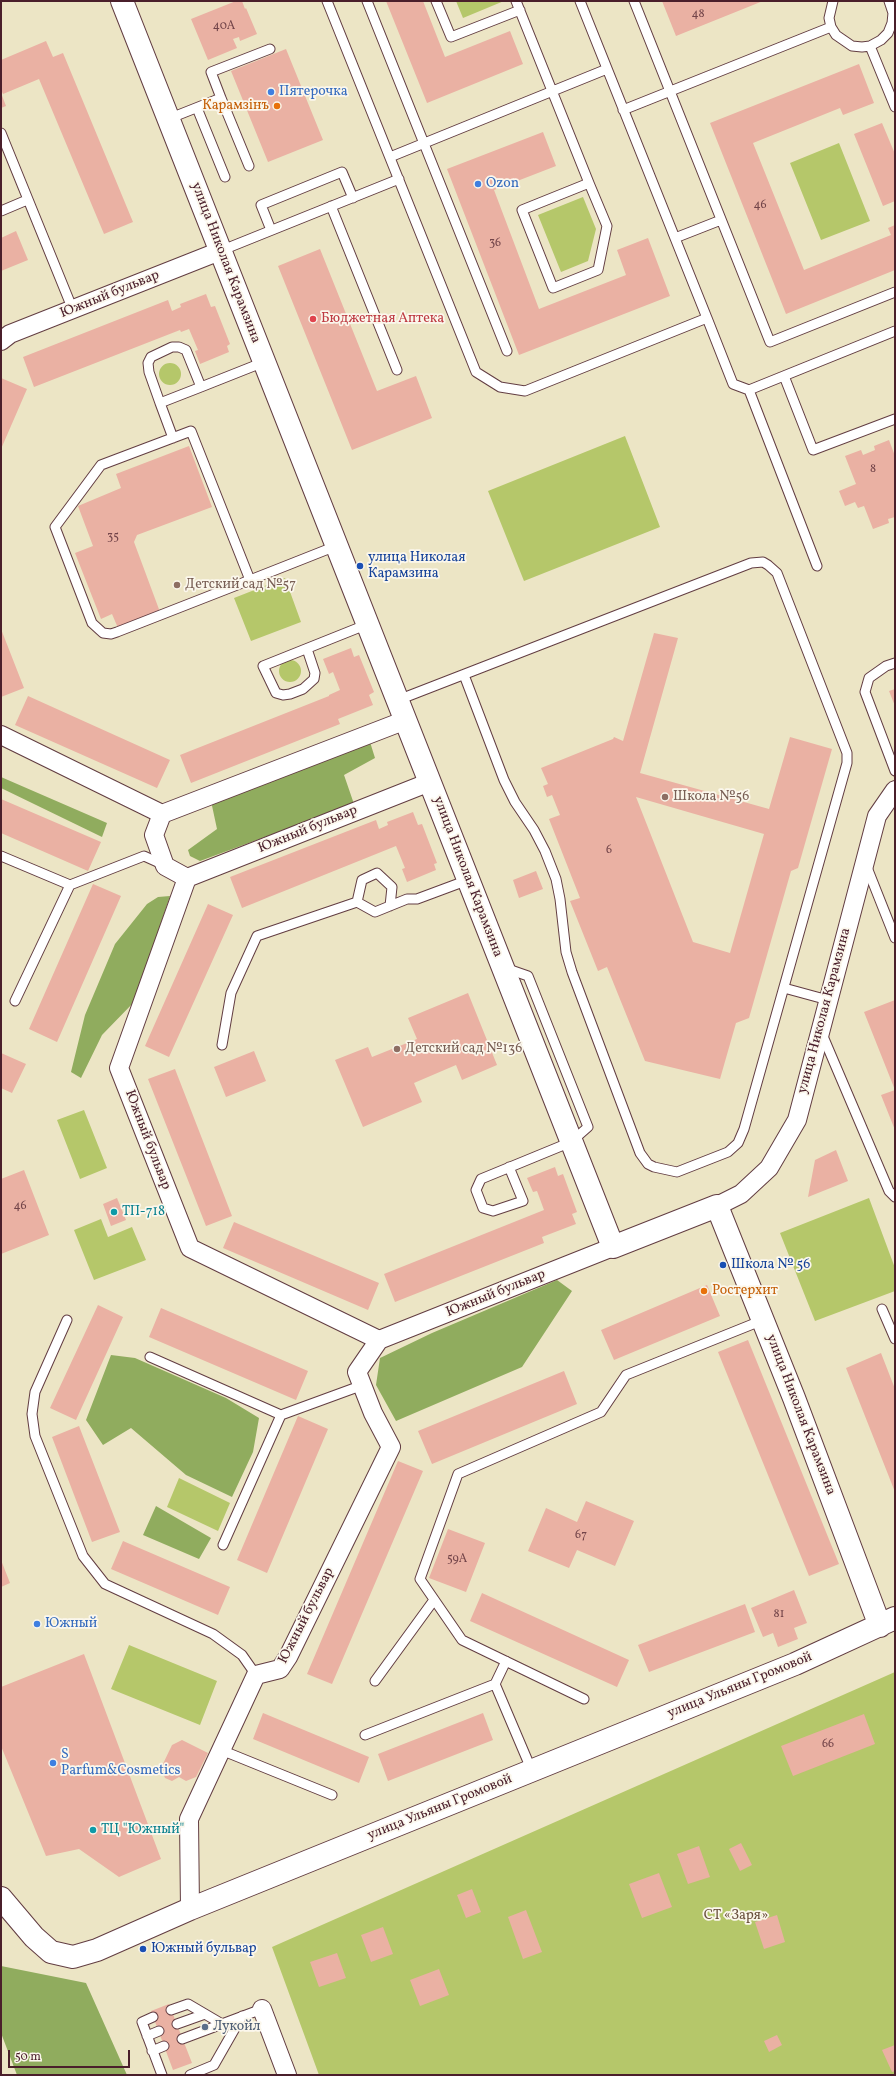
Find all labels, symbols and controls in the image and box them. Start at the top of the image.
house number: 48 [691,8,705,22]
house number: 40А [213,20,235,34]
place label: Пятерочка [279,84,348,100]
marker: Пятерочка [266,87,276,97]
place label: Карамзiнъ [202,98,269,114]
marker: Карамзiнъ [272,101,282,111]
place label: Ozon [486,176,519,192]
marker: Ozon [473,179,483,189]
street label: улица Николая Карамзина [187,180,263,346]
house number: 46 [753,199,767,213]
house number: 36 [489,237,501,251]
street label: Южный бульвар [58,267,162,323]
place label: Бюджетная Аптека [321,311,444,327]
marker: Бюджетная Аптека [308,314,318,324]
house number: 8 [870,463,876,477]
house number: 35 [107,531,119,545]
place label: улица Николая Карамзина [368,550,465,582]
marker: улица Николая Карамзина [355,561,365,571]
place label: Детский сад №57 [185,577,296,593]
marker: Детский сад №57 [172,580,182,590]
place label: Школа №56 [673,789,749,805]
marker: Школа №56 [660,792,670,802]
street label: улица Николая Карамзина [429,794,505,960]
street label: Южный бульвар [256,802,360,858]
house number: 6 [606,844,612,858]
street label: улица Николая Карамзина [795,926,855,1096]
place label: Детский сад №136 [405,1041,522,1057]
marker: Детский сад №136 [392,1044,402,1054]
street label: Южный бульвар [120,1088,174,1192]
house number: 46 [13,1200,27,1214]
place label: ТП-718 [122,1204,165,1220]
marker: ТП-718 [109,1207,119,1217]
place label: Школа № 56 [731,1257,810,1273]
marker: Школа № 56 [718,1260,728,1270]
street label: Южный бульвар [444,1266,548,1322]
place label: Ростерхит [712,1283,778,1299]
marker: Ростерхит [699,1286,709,1296]
street label: улица Николая Карамзина [762,1332,838,1498]
house number: 67 [575,1529,587,1543]
house number: 59А [447,1553,467,1567]
street label: Южный бульвар [276,1565,338,1667]
house number: 81 [774,1608,784,1622]
place label: Южный [45,1616,97,1632]
marker: Южный [32,1619,42,1629]
street label: улица Ульяны Громовой [665,1649,815,1723]
house number: 66 [822,1738,834,1752]
place label: S Parfum&Cosmetics [61,1747,180,1780]
marker: S Parfum&Cosmetics [48,1758,58,1768]
street label: улица Ульяны Громовой [365,1771,515,1845]
place label: ТЦ "Южный" [101,1822,184,1838]
marker: ТЦ "Южный" [88,1825,98,1835]
park label: СТ «Заря» [704,1908,768,1924]
place label: Южный бульвар [151,1941,257,1957]
marker: Южный бульвар [138,1944,148,1954]
place label: Лукойл [213,2019,260,2035]
marker: Лукойл [200,2022,210,2032]
scale bar [10,2042,132,2068]
text: 50 m [15,2049,41,2065]

